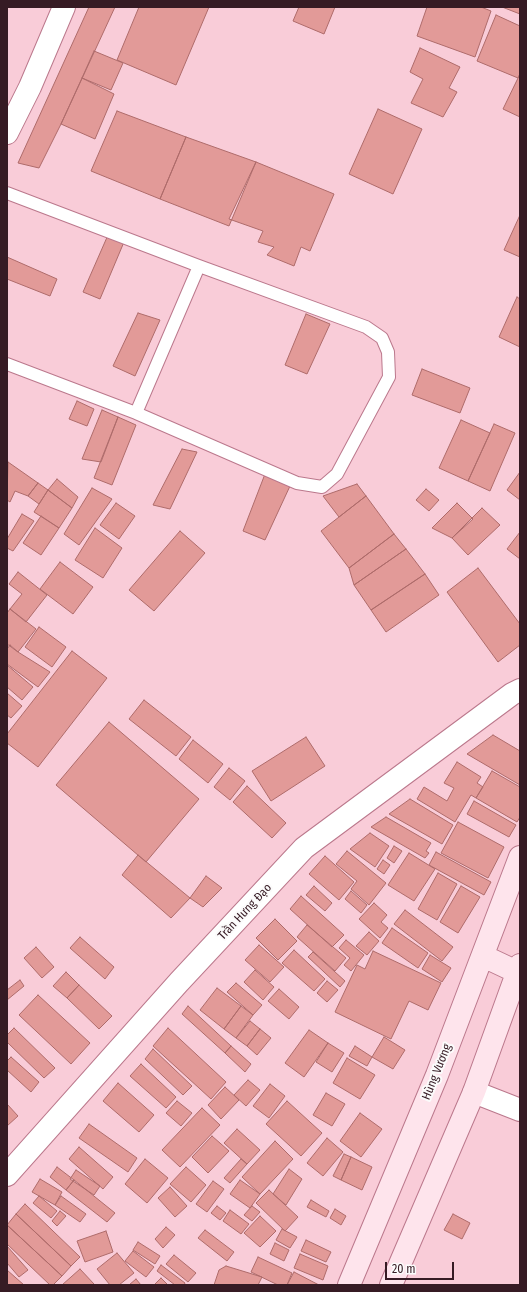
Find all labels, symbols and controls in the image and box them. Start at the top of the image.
street label: Trần Hưng Đạo [215,881,275,943]
street label: Hùng Vương [419,1042,455,1102]
scale bar [387,1254,456,1280]
text: 20 m [392,1262,416,1276]

